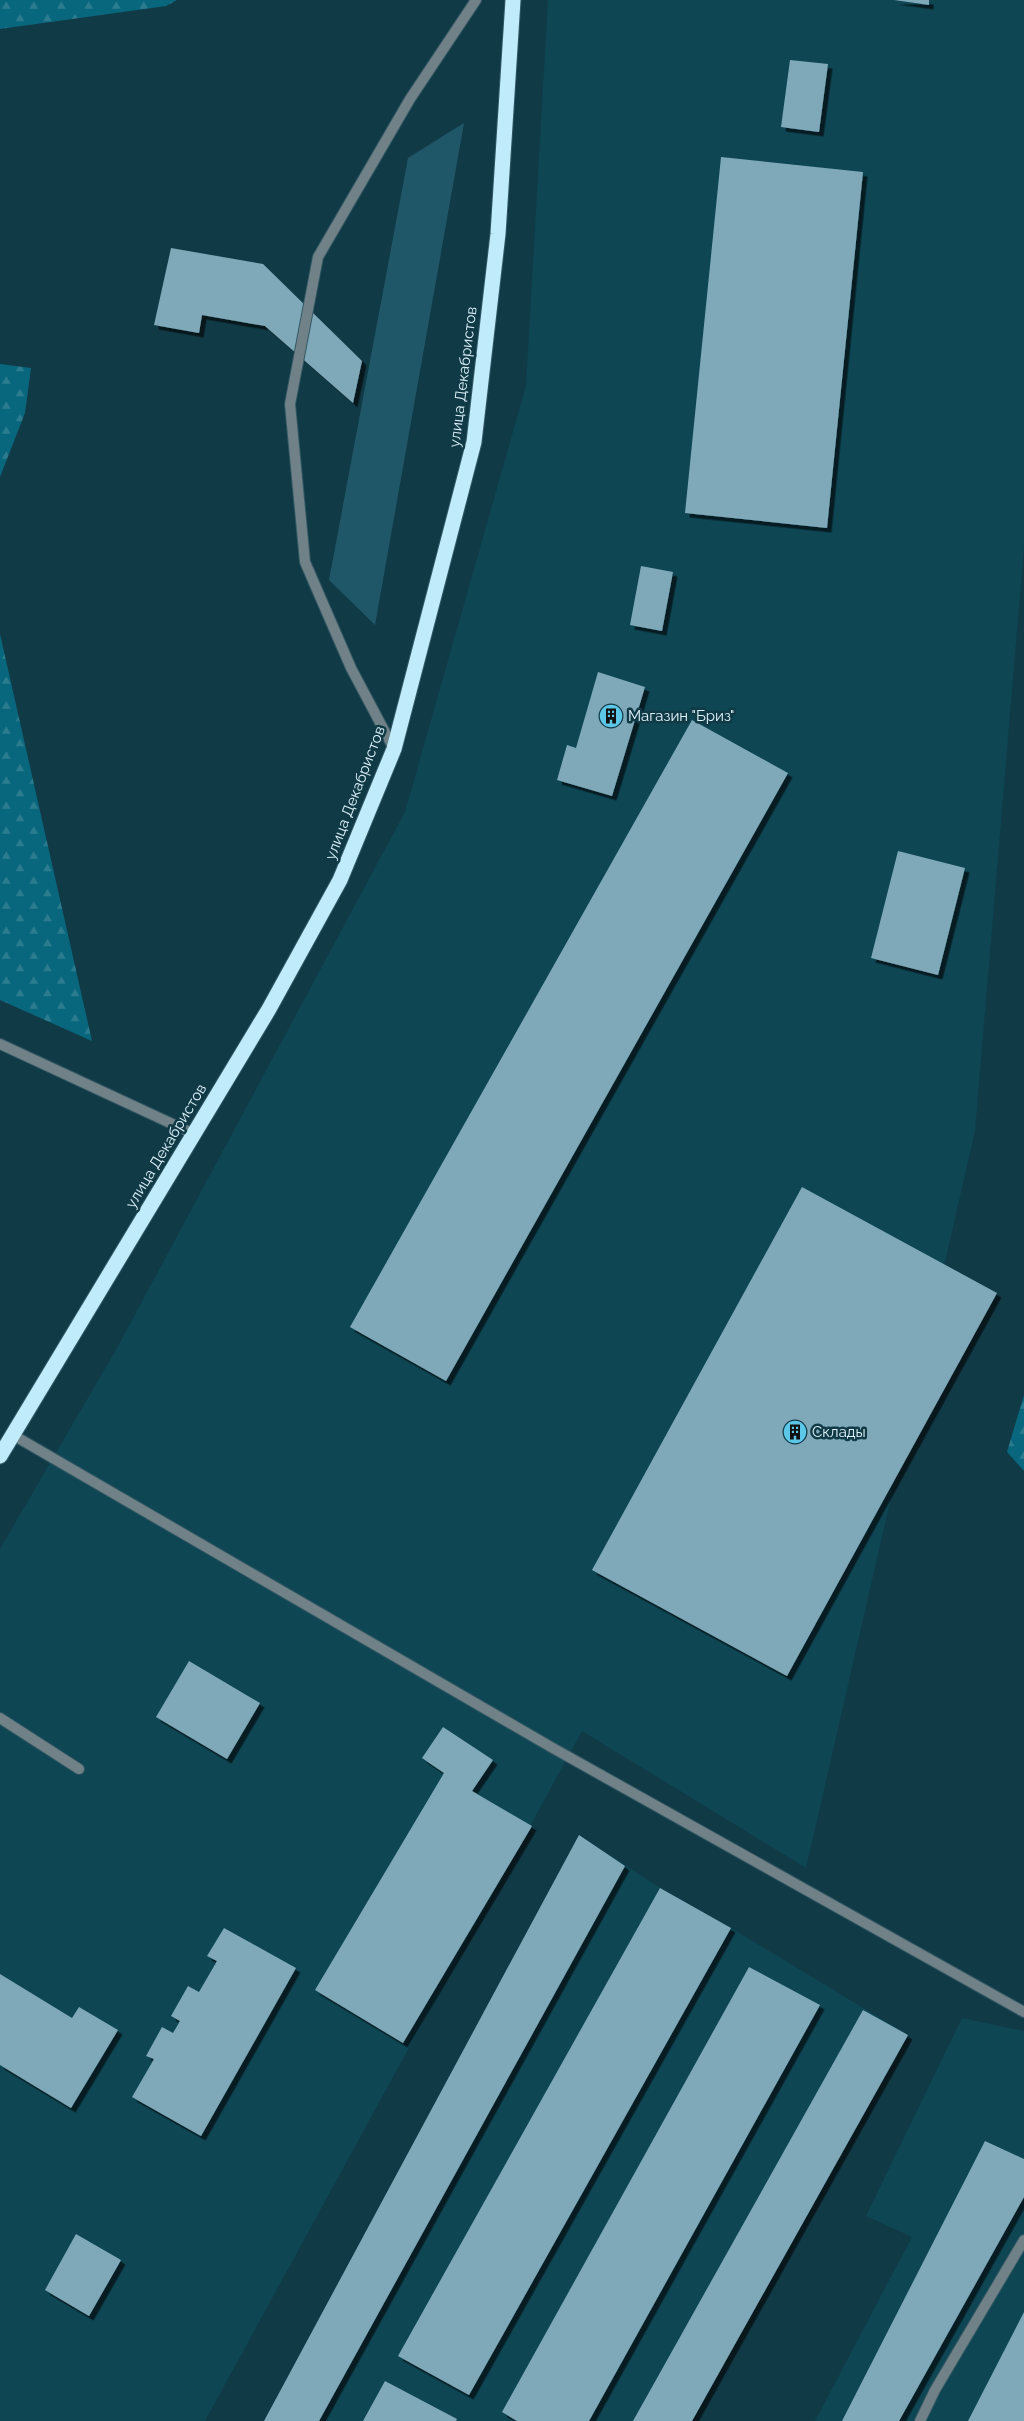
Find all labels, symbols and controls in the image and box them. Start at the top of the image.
street label: улица Декабристов [445,305,481,449]
building icon: Магазин "Бриз" [598,703,624,729]
place label: Магазин "Бриз" [628,707,734,725]
street label: улица Декабристов [321,724,389,862]
street label: улица Декабристов [122,1081,210,1211]
building icon: Склады [782,1419,808,1445]
place label: Склады [812,1423,866,1441]

